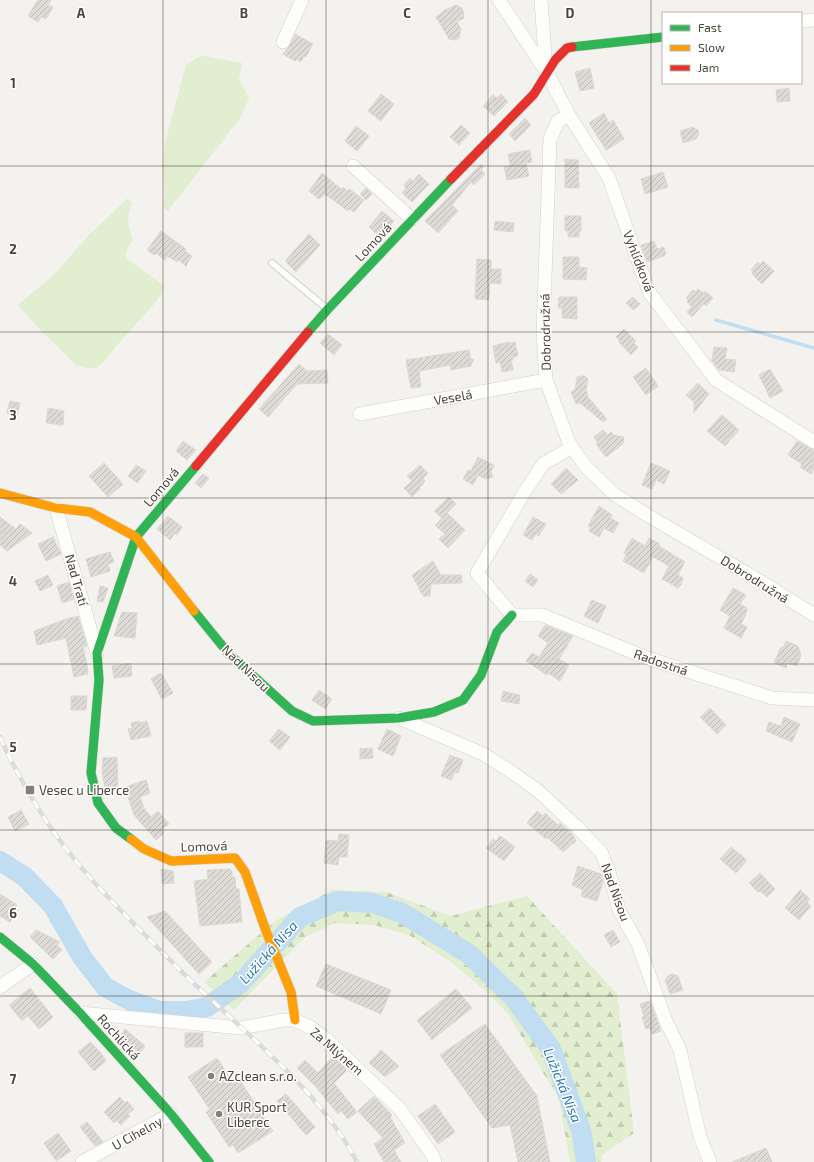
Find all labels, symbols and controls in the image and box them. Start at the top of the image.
text: A [77,5,86,21]
text: B [240,5,248,21]
text: C [403,5,411,21]
text: D [566,5,575,21]
legend [662,12,802,84]
text: Fast [698,20,722,34]
text: Slow [698,40,725,54]
text: Jam [698,60,719,74]
text: 1 [10,75,16,91]
street label: Lomová [351,219,395,265]
street label: Vyhlídková [620,228,658,294]
text: 2 [9,241,17,257]
street label: Dobrodružná [536,293,554,371]
street label: Veselá [432,386,474,408]
text: 3 [9,407,17,423]
street label: Lomová [140,464,182,510]
street label: Nad Tratí [62,552,92,609]
street label: Dobrodružná [718,552,792,606]
text: 4 [9,573,17,589]
street label: Nad Nisou [219,641,273,695]
street label: Radostná [632,645,690,679]
text: 5 [9,739,17,755]
place label: Vesec u Liberce [39,782,129,798]
marker: Vesec u Liberce [24,784,36,796]
street label: Lomová [180,837,228,855]
street label: Nad Nisou [598,861,634,923]
text: 6 [9,905,17,921]
water label: Lužická Nisa [235,917,301,987]
street label: Rochlická [94,1011,144,1063]
street label: Za Mlýnem [307,1024,367,1078]
water label: Lužická Nisa [540,1045,586,1125]
place label: AZclean s.r.o. [219,1068,297,1084]
text: 7 [10,1071,17,1087]
marker: AZclean s.r.o. [206,1071,216,1081]
place label: KUR Sport Liberec [227,1099,287,1130]
marker: KUR Sport Liberec [214,1109,224,1119]
street label: U Cihelny [109,1113,165,1153]

